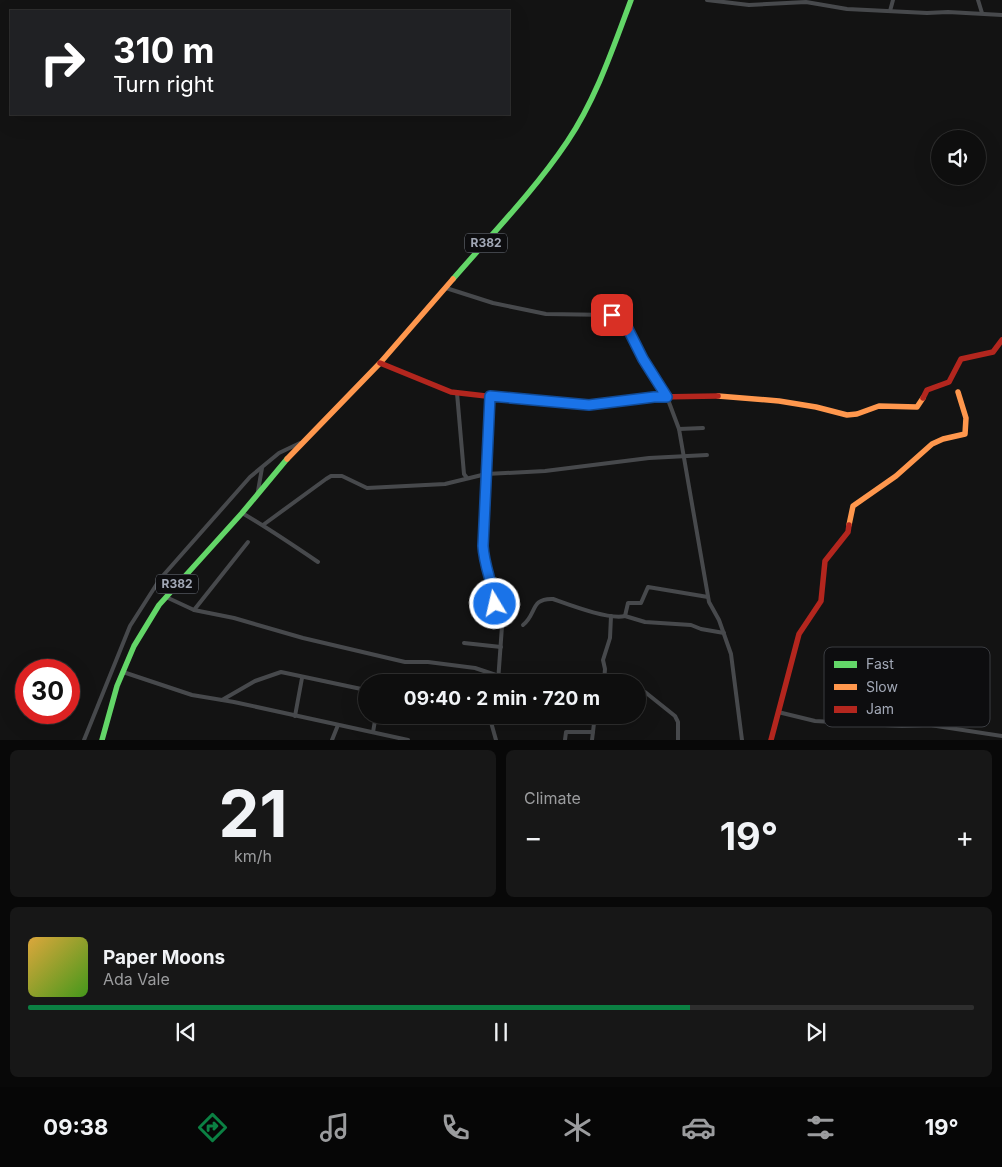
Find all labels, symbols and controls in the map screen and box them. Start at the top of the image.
text: 310 m [113,29,215,71]
icon: right [30,30,95,95]
text: Turn right [113,71,214,97]
map controls [931,130,986,185]
button: sound [931,130,986,185]
road number: R382 [465,234,507,252]
pin [591,294,633,336]
icon: arrive [598,301,626,329]
road number: R382 [156,574,198,594]
position arrow [468,577,520,629]
legend [824,647,990,727]
text: Fast [866,655,894,672]
speed limit sign: 30 [15,659,80,724]
text: Slow [866,678,898,695]
text: 09:40 · 2 min · 720 m [404,687,600,710]
text: Jam [866,700,894,717]
text: 21 [219,774,287,853]
text: Climate [524,788,581,808]
text: 19° [720,813,778,859]
text: − [524,820,543,854]
text: + [955,820,974,854]
text: km/h [234,846,272,866]
text: Paper Moons [103,946,225,969]
text: Ada Vale [103,969,170,989]
icon: previous [172,1018,200,1046]
icon: pause [487,1018,515,1046]
icon: next [802,1018,830,1046]
icon: directions [195,1110,230,1145]
icon: music [317,1110,352,1145]
icon: phone [438,1110,473,1145]
icon: climate [560,1110,595,1145]
icon: car [681,1110,716,1145]
icon: filters [803,1110,838,1145]
text: 09:38 [43,1114,108,1140]
text: 19° [925,1114,959,1140]

